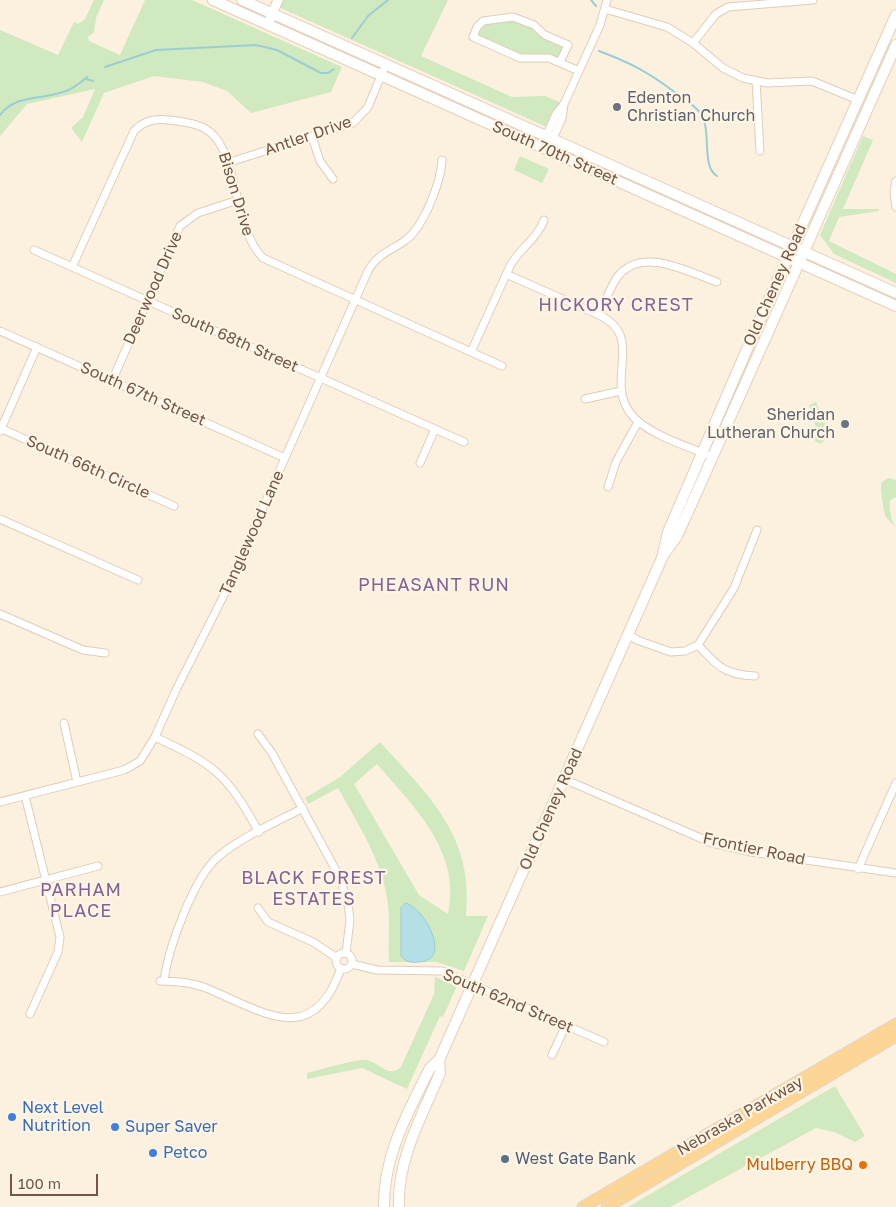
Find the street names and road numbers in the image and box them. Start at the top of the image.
street label: Antler Drive [262,112,354,160]
street label: South 70th Street [489,117,621,189]
street label: Bison Drive [214,150,258,238]
street label: Old Cheney Road [739,221,811,349]
street label: Deerwood Drive [119,228,187,348]
street label: South 68th Street [169,303,301,377]
street label: South 67th Street [77,358,209,430]
street label: South 66th Circle [23,431,153,503]
street label: Tanglewood Lane [216,468,288,598]
street label: Old Cheney Road [515,745,587,873]
street label: Frontier Road [701,829,807,869]
street label: South 62nd Street [440,965,576,1037]
street label: Nebraska Parkway [674,1072,806,1160]

